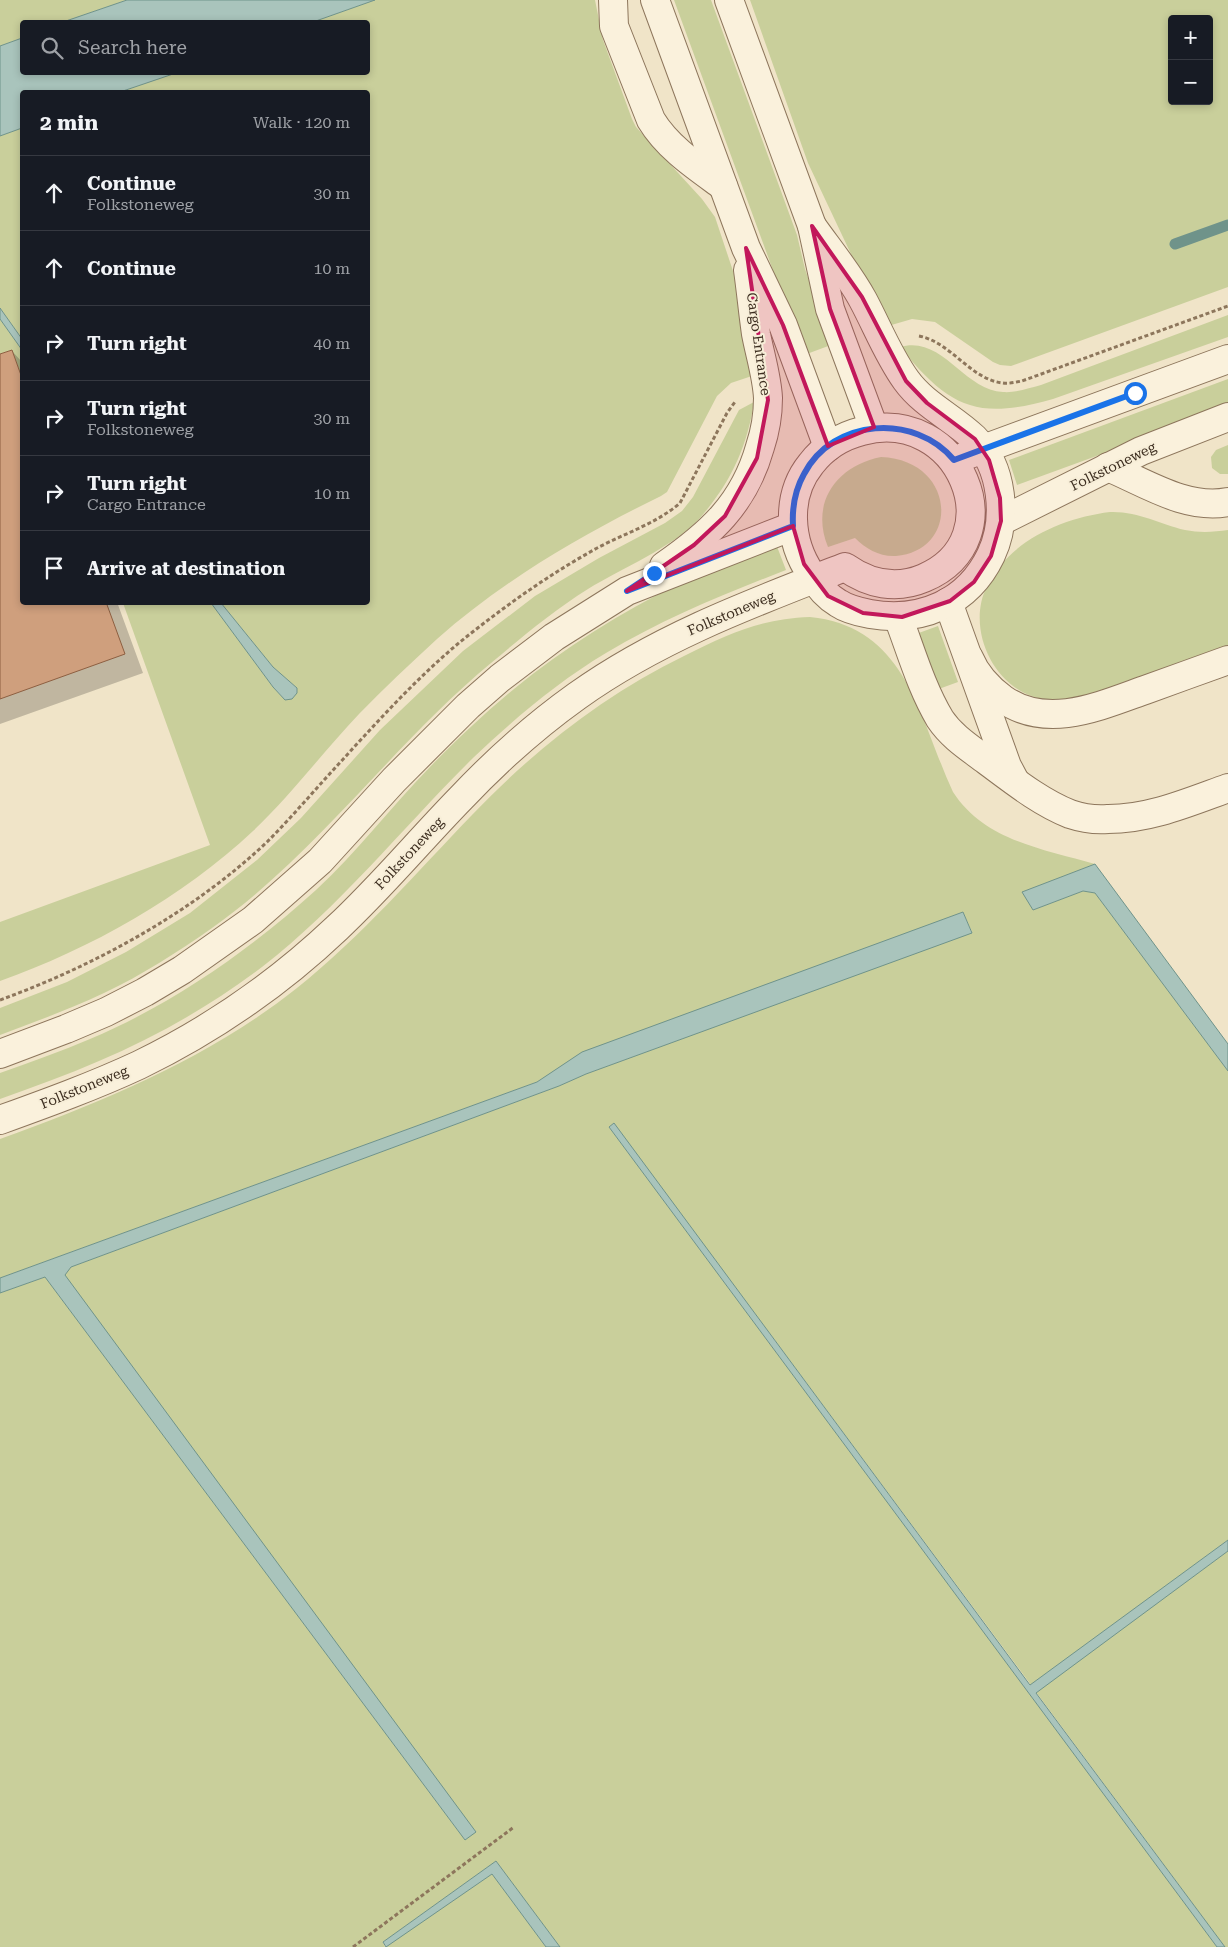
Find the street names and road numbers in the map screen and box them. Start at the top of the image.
street label: Cargo Entrance [744,291,774,397]
street label: Folkstoneweg [1068,438,1158,494]
street label: Folkstoneweg [685,587,777,639]
street label: Folkstoneweg [371,813,447,893]
street label: Folkstoneweg [38,1062,130,1112]

